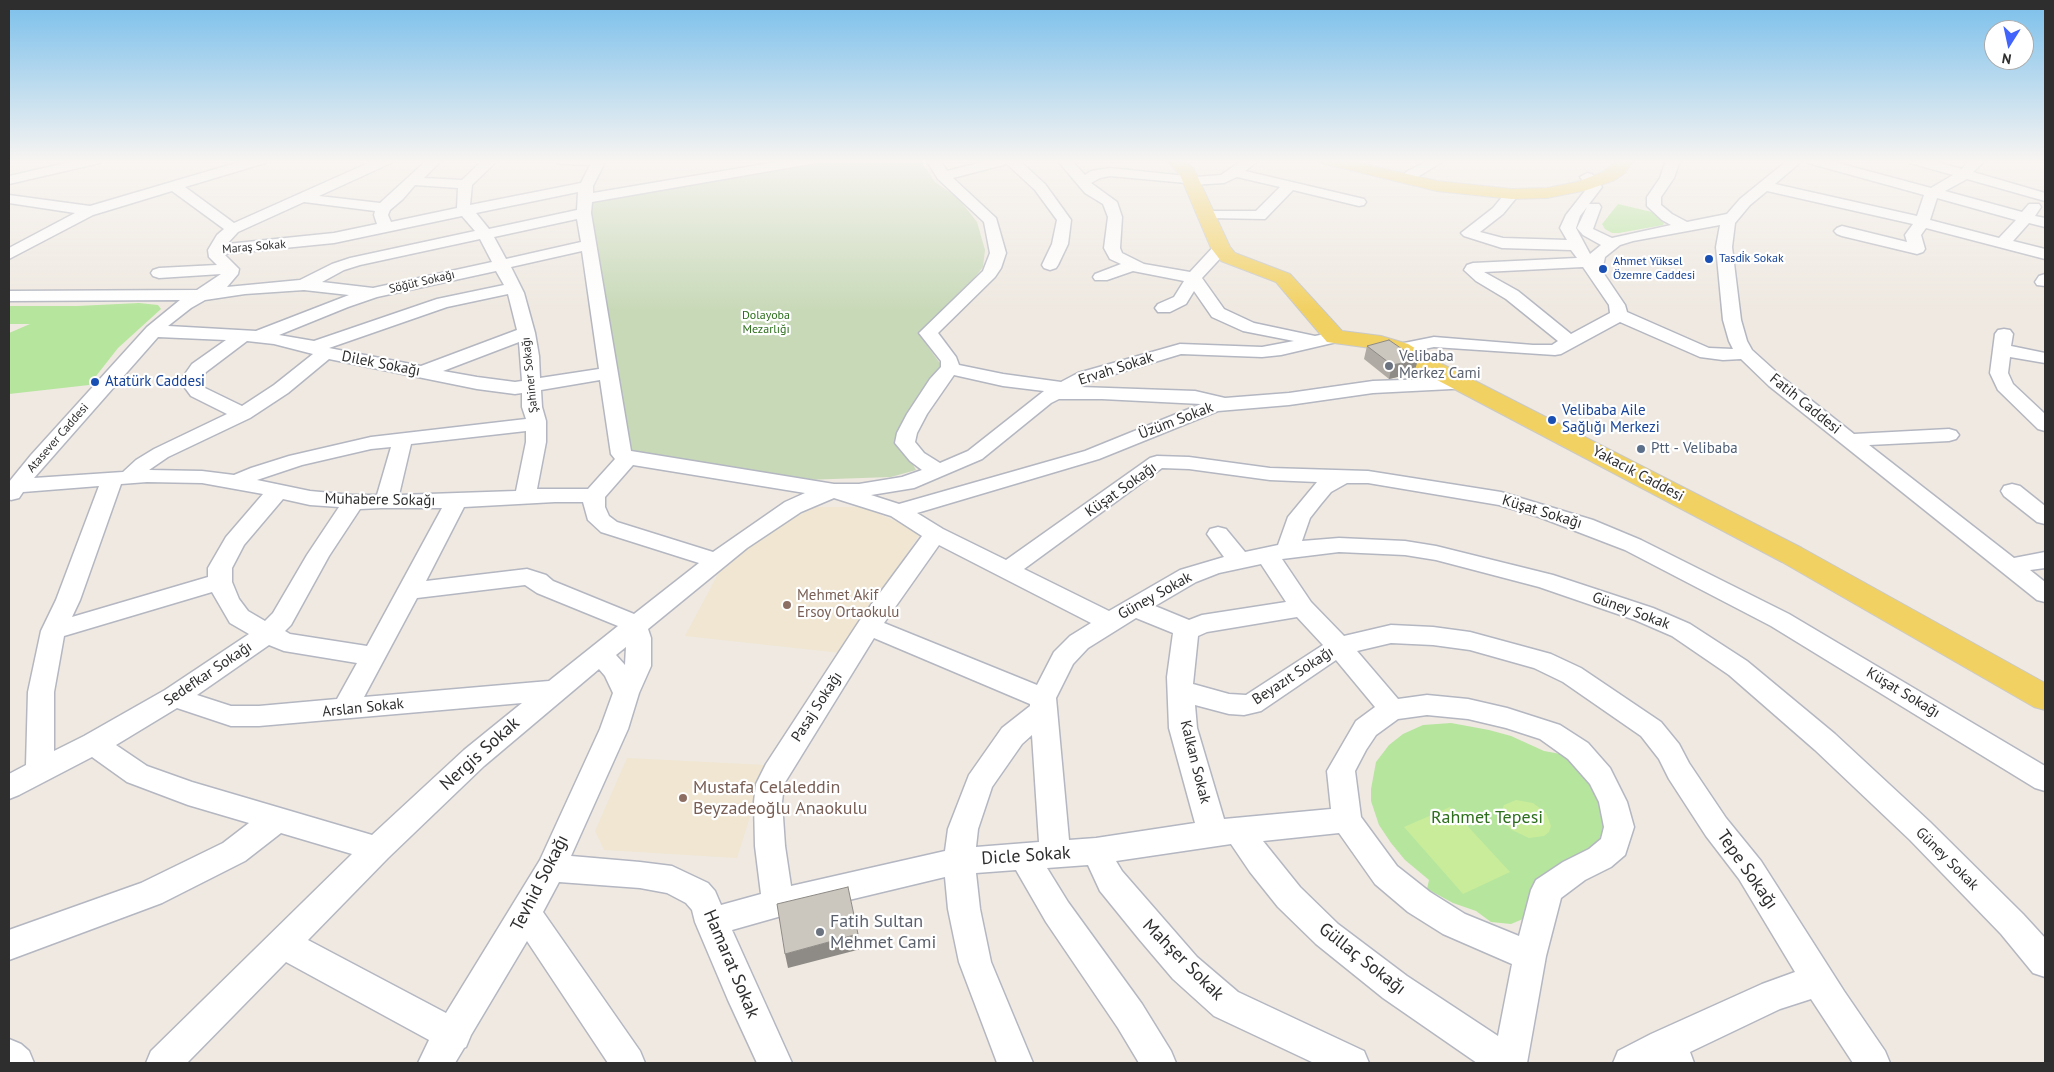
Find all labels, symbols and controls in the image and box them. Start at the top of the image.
north arrow [1984,20,2034,70]
text: N [2000,49,2013,68]
street label: Maraş Sokak [222,237,286,257]
place label: Tasdi̇k Sokak [1719,252,1784,266]
marker: Tasdi̇k Sokak [1703,253,1715,265]
place label: Ahmet Yüksel Özemre Caddesi [1613,255,1695,283]
marker: Ahmet Yüksel Özemre Caddesi [1597,263,1609,275]
street label: Söğüt Sokağı [388,267,456,297]
park label: Dolayoba Mezarlığı [742,309,790,337]
street label: Şahiner Sokağı [519,336,541,414]
street label: Dilek Sokağı [340,348,422,380]
street label: Ervah Sokak [1076,348,1156,390]
place label: Velibaba Merkez Cami [1399,348,1481,383]
marker: Velibaba Merkez Cami [1383,360,1395,372]
street label: Fatih Caddesi [1766,370,1844,438]
place label: Atatürk Caddesi̇ [105,373,205,391]
marker: Atatürk Caddesi̇ [89,376,101,388]
street label: Üzüm Sokak [1136,399,1216,443]
street label: Atasever Caddesi [24,401,92,475]
place label: Velibaba Aile Sağlığı Merkezi [1562,402,1660,437]
marker: Velibaba Aile Sağlığı Merkezi [1546,414,1558,426]
place label: Ptt - Velibaba [1651,440,1738,458]
street label: Yakacık Caddesi [1589,442,1687,506]
marker: Ptt - Velibaba [1635,443,1647,455]
street label: Küşat Sokağı [1082,459,1160,521]
street label: Muhabere Sokağı [324,490,436,510]
street label: Küşat Sokağı [1500,491,1584,533]
street label: Güney Sokak [1115,568,1195,624]
place label: Mehmet Akif Ersoy Ortaokulu [797,587,899,622]
street label: Güney Sokak [1590,589,1672,633]
marker: Mehmet Akif Ersoy Ortaokulu [781,599,793,611]
street label: Sedefkar Sokağı [160,638,256,710]
street label: Beyazıt Sokağı [1249,643,1337,709]
street label: Küşat Sokağı [1863,664,1943,722]
street label: Pasaj Sokağı [788,669,846,745]
street label: Arslan Sokak [321,695,405,721]
street label: Nergis Sokak [436,713,524,795]
street label: Kalkan Sokak [1176,718,1214,806]
place label: Mustafa Celaleddin Beyzadeoğlu Anaokulu [693,777,867,820]
marker: Mustafa Celaleddin Beyzadeoğlu Anaokulu [677,792,689,804]
park label: Rahmet Tepesi [1431,807,1543,829]
street label: Güney Sokak [1912,824,1982,894]
street label: Tepe Sokağı [1712,826,1782,914]
street label: Tevhid Sokağı [506,831,574,935]
street label: Dicle Sokak [981,842,1071,870]
street label: Hamarat Sokak [698,906,764,1022]
place label: Fatih Sultan Mehmet Cami [830,911,936,954]
street label: Mahşer Sokak [1138,915,1228,1005]
street label: Güllaç Sokağı [1314,918,1410,1000]
marker: Fatih Sultan Mehmet Cami [814,926,826,938]

